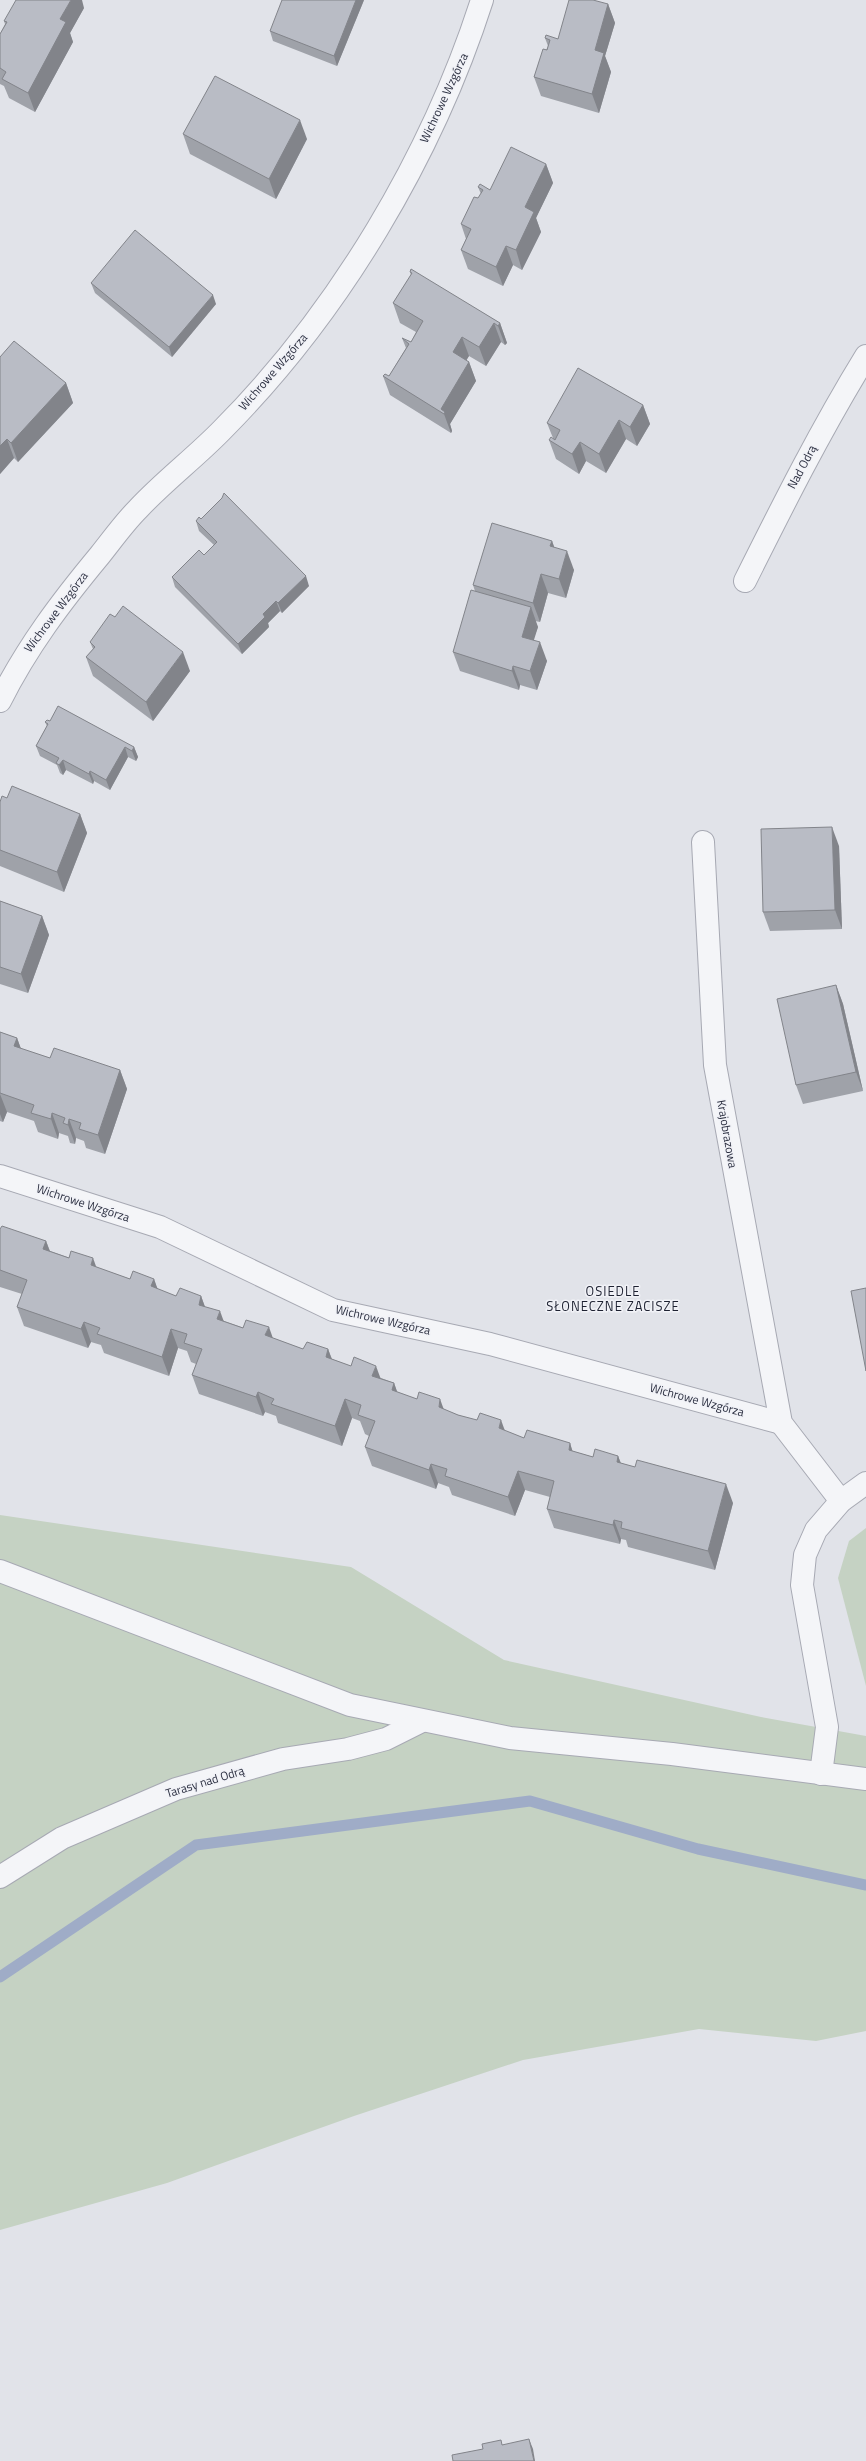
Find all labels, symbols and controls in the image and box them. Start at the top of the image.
street label: Wichrowe Wzgórza [414,50,473,146]
street label: Wichrowe Wzgórza [234,329,312,415]
street label: Nad Odrą [782,441,821,492]
street label: Wichrowe Wzgórza [19,567,92,656]
street label: Krajobrazowa [712,1098,743,1170]
street label: Wichrowe Wzgórza [34,1178,132,1227]
district label: OSIEDLE SŁONECZNE ZACISZE [546,1281,680,1316]
street label: Wichrowe Wzgórza [334,1299,433,1340]
street label: Wichrowe Wzgórza [648,1378,747,1421]
street label: Tarasy nad Odrą [163,1761,246,1802]

